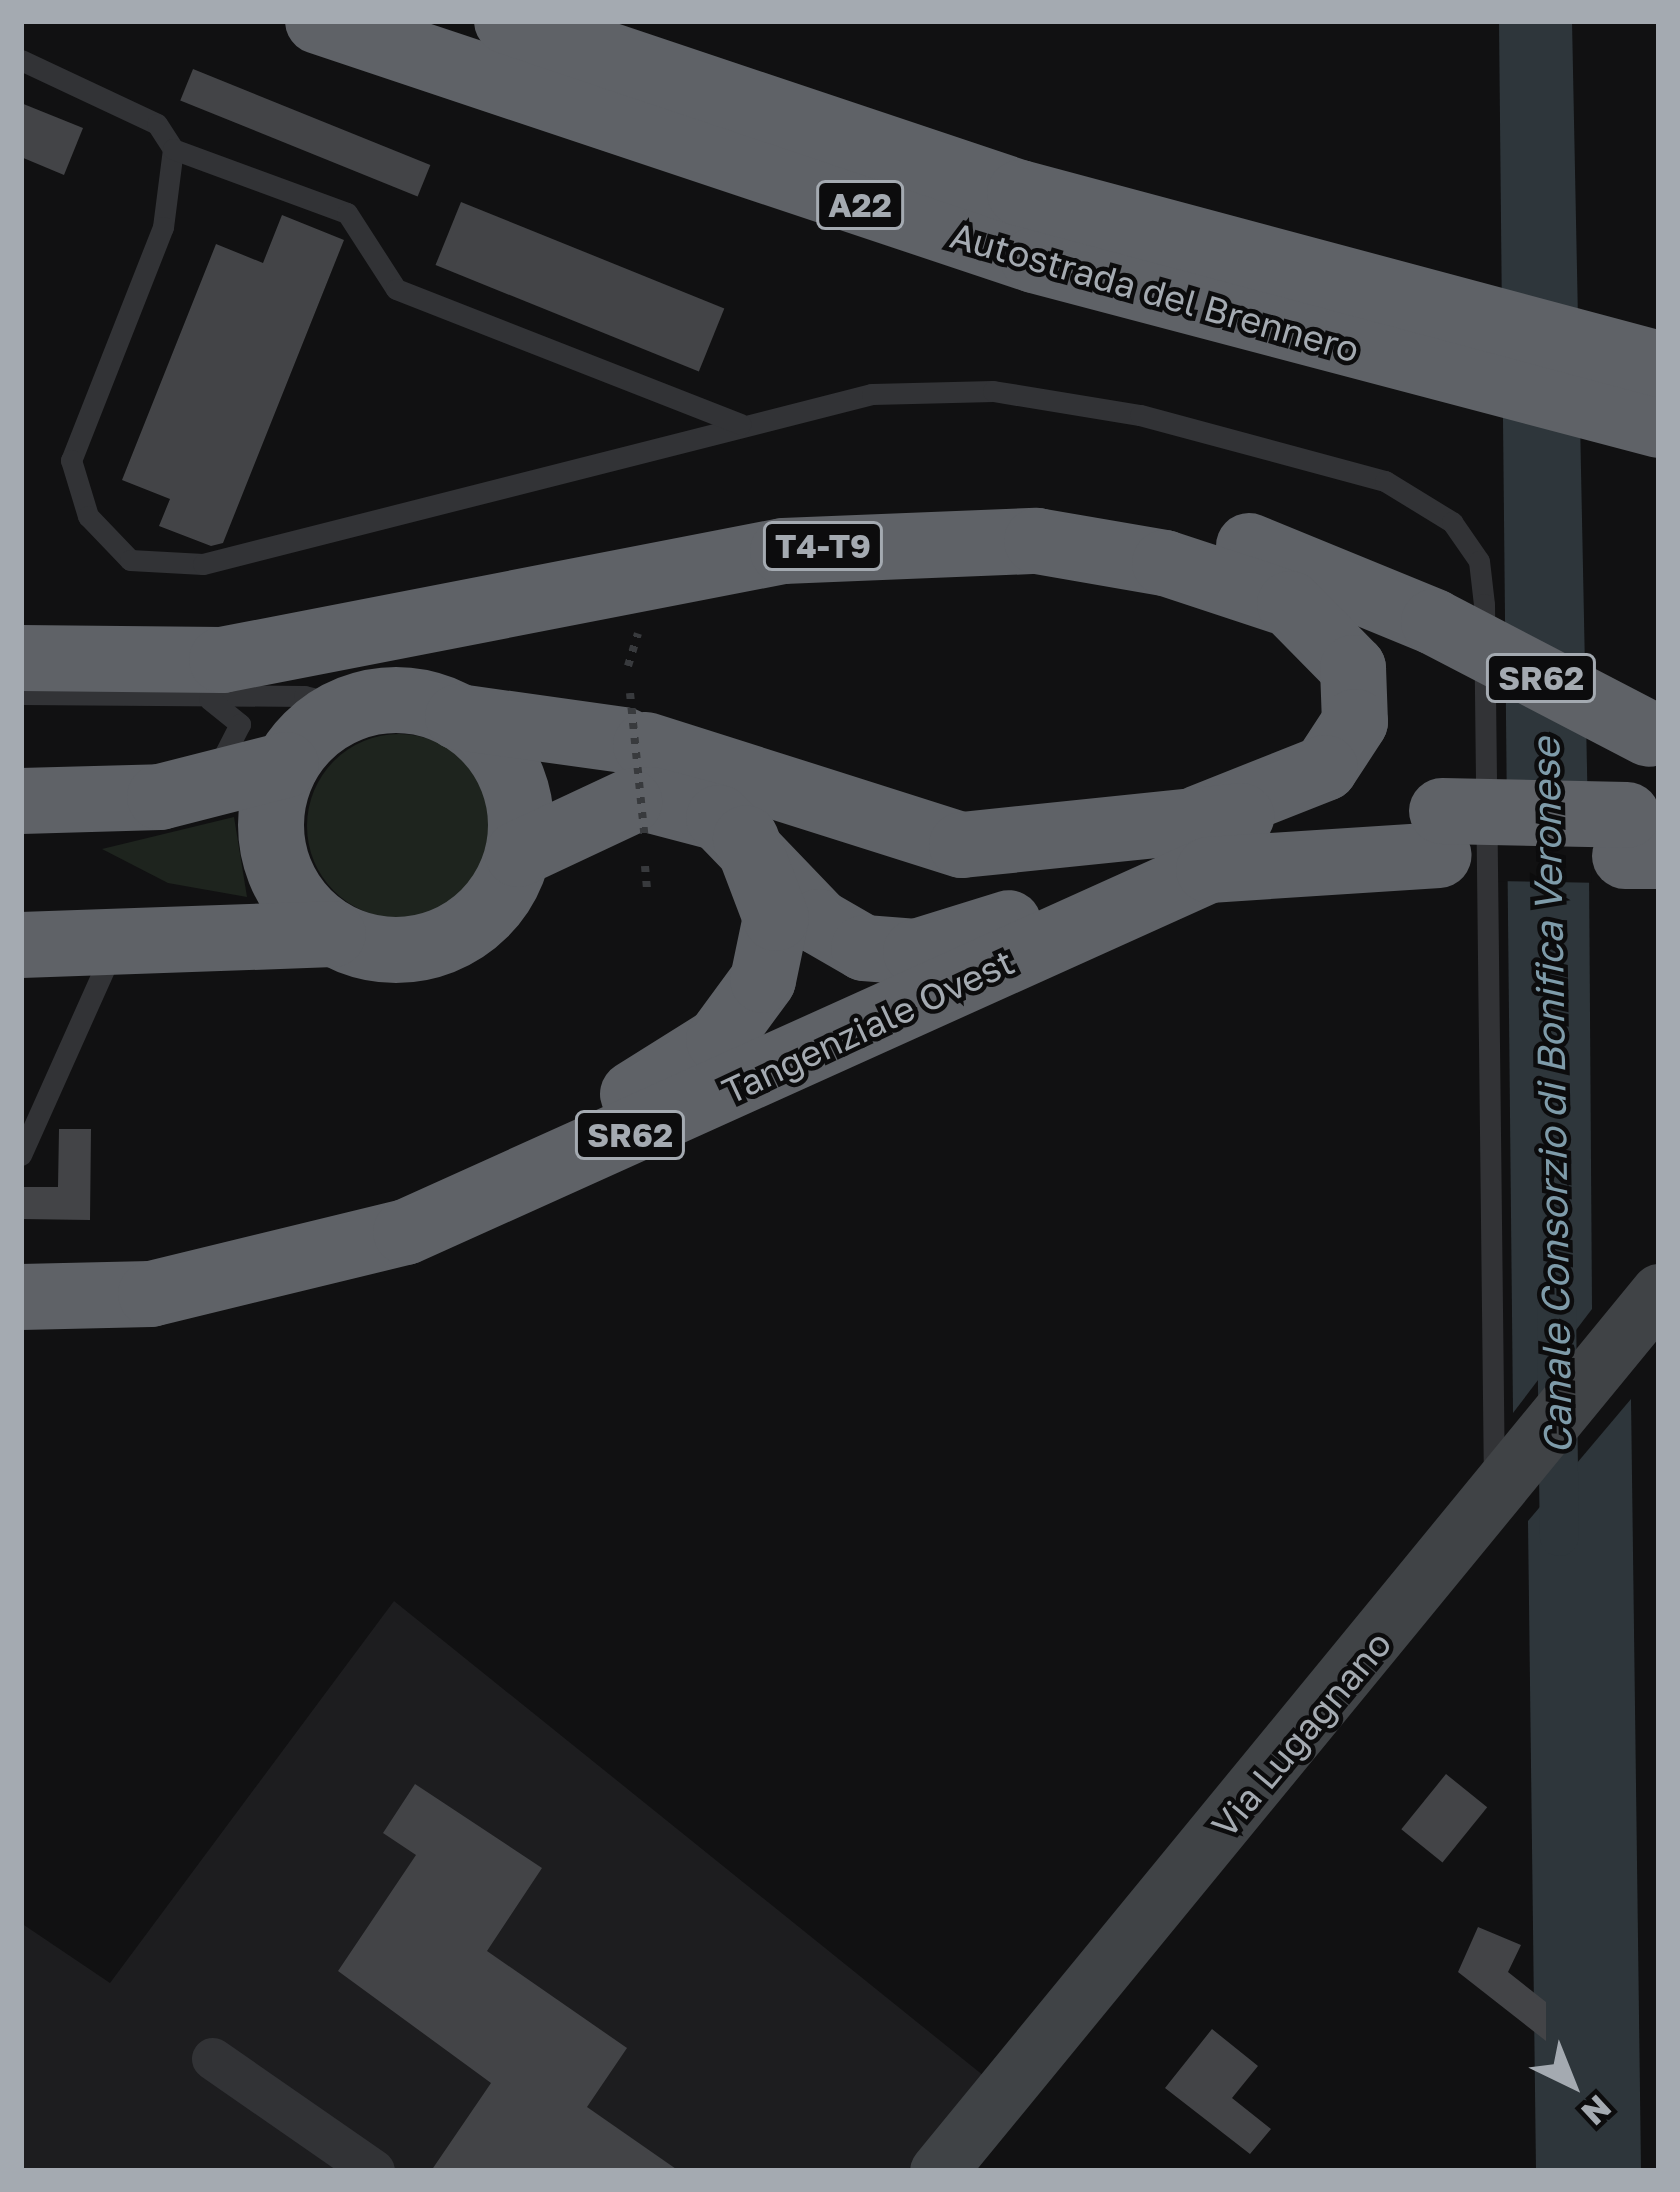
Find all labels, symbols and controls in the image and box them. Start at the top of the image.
road number: A22 [815,178,905,232]
street label: Autostrada del Brennero [946,213,1364,371]
road number: T4-T9 [760,519,886,573]
road number: SR62 [1484,651,1598,705]
water label: Canale Consorzio di Bonifica Veronese [1522,737,1582,1455]
street label: Tangenziale Ovest [715,940,1021,1112]
road number: SR62 [573,1108,687,1162]
street label: Via Lugagnano [1202,1622,1400,1846]
north arrow [1512,2024,1632,2144]
text: N [1574,2088,1619,2134]

